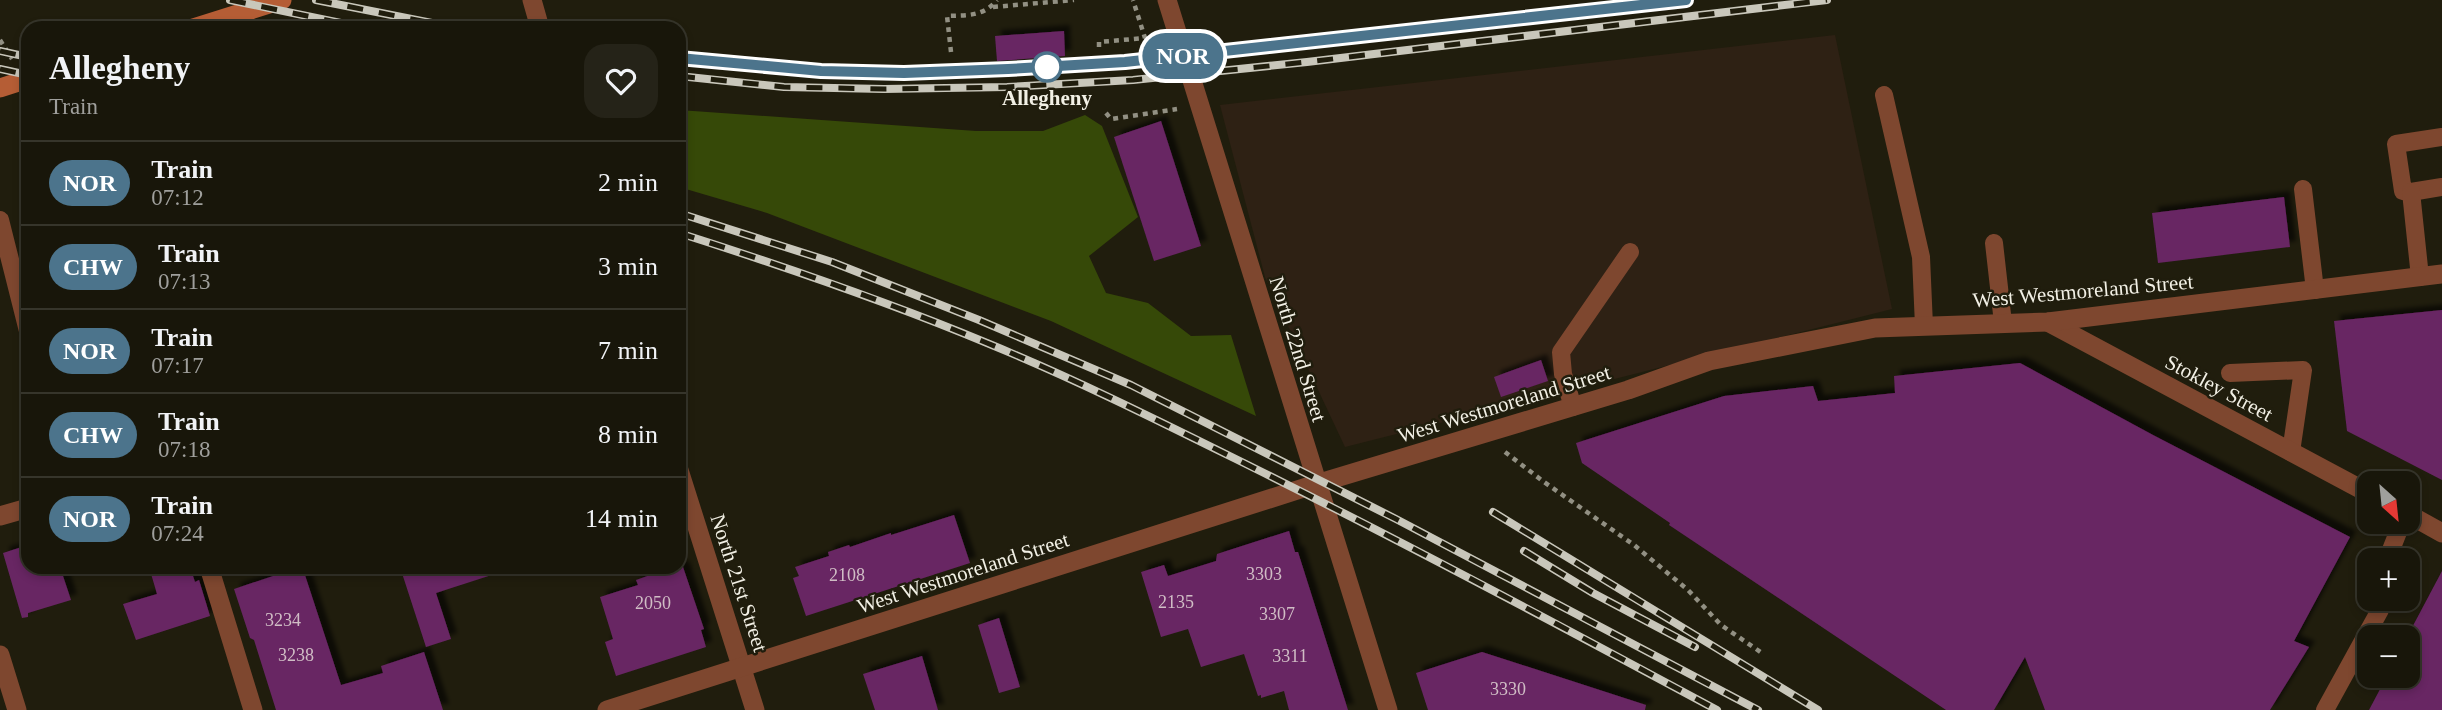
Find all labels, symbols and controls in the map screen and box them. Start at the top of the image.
line badge: NOR [1143,33,1223,79]
text: NOR [1156,43,1210,69]
button: heart [584,44,658,118]
text: Allegheny [49,50,190,86]
marker: Allegheny [1032,52,1062,82]
place label: Allegheny [1002,86,1092,110]
text: Train [49,94,98,119]
text: Train [151,155,213,184]
text: 2 min [598,168,658,197]
text: NOR [63,170,116,196]
text: 07:12 [151,185,204,210]
text: Train [158,239,220,268]
text: 3 min [598,252,658,281]
text: CHW [63,254,123,280]
text: 07:13 [158,269,210,294]
street label: West Westmoreland Street [1972,269,2194,313]
street label: North 22nd Street [1265,274,1332,425]
text: Train [151,323,213,352]
text: 7 min [598,336,658,365]
text: NOR [63,338,116,364]
street label: Stokley Street [2161,350,2277,426]
text: 07:17 [151,353,204,378]
street label: West Westmoreland Street [1395,360,1613,448]
text: Train [158,407,220,436]
text: 8 min [598,420,658,449]
text: CHW [63,422,123,448]
text: 07:18 [158,437,210,462]
north arrow [2357,471,2420,534]
map controls [2357,471,2420,688]
text: Train [151,491,213,520]
text: 14 min [585,504,658,533]
text: NOR [63,506,116,532]
street label: North 21st Street [705,511,773,655]
text: 07:24 [151,521,204,546]
street label: West Westmoreland Street [854,527,1072,619]
button: + [2357,548,2420,611]
house number: 3303 [1246,564,1282,584]
house number: 2108 [829,565,865,585]
house number: 2135 [1158,592,1194,612]
house number: 2050 [635,593,671,613]
house number: 3307 [1259,604,1295,624]
house number: 3234 [265,610,301,630]
button: − [2357,625,2420,688]
house number: 3238 [278,645,314,665]
house number: 3311 [1272,646,1308,666]
house number: 3330 [1490,679,1526,699]

